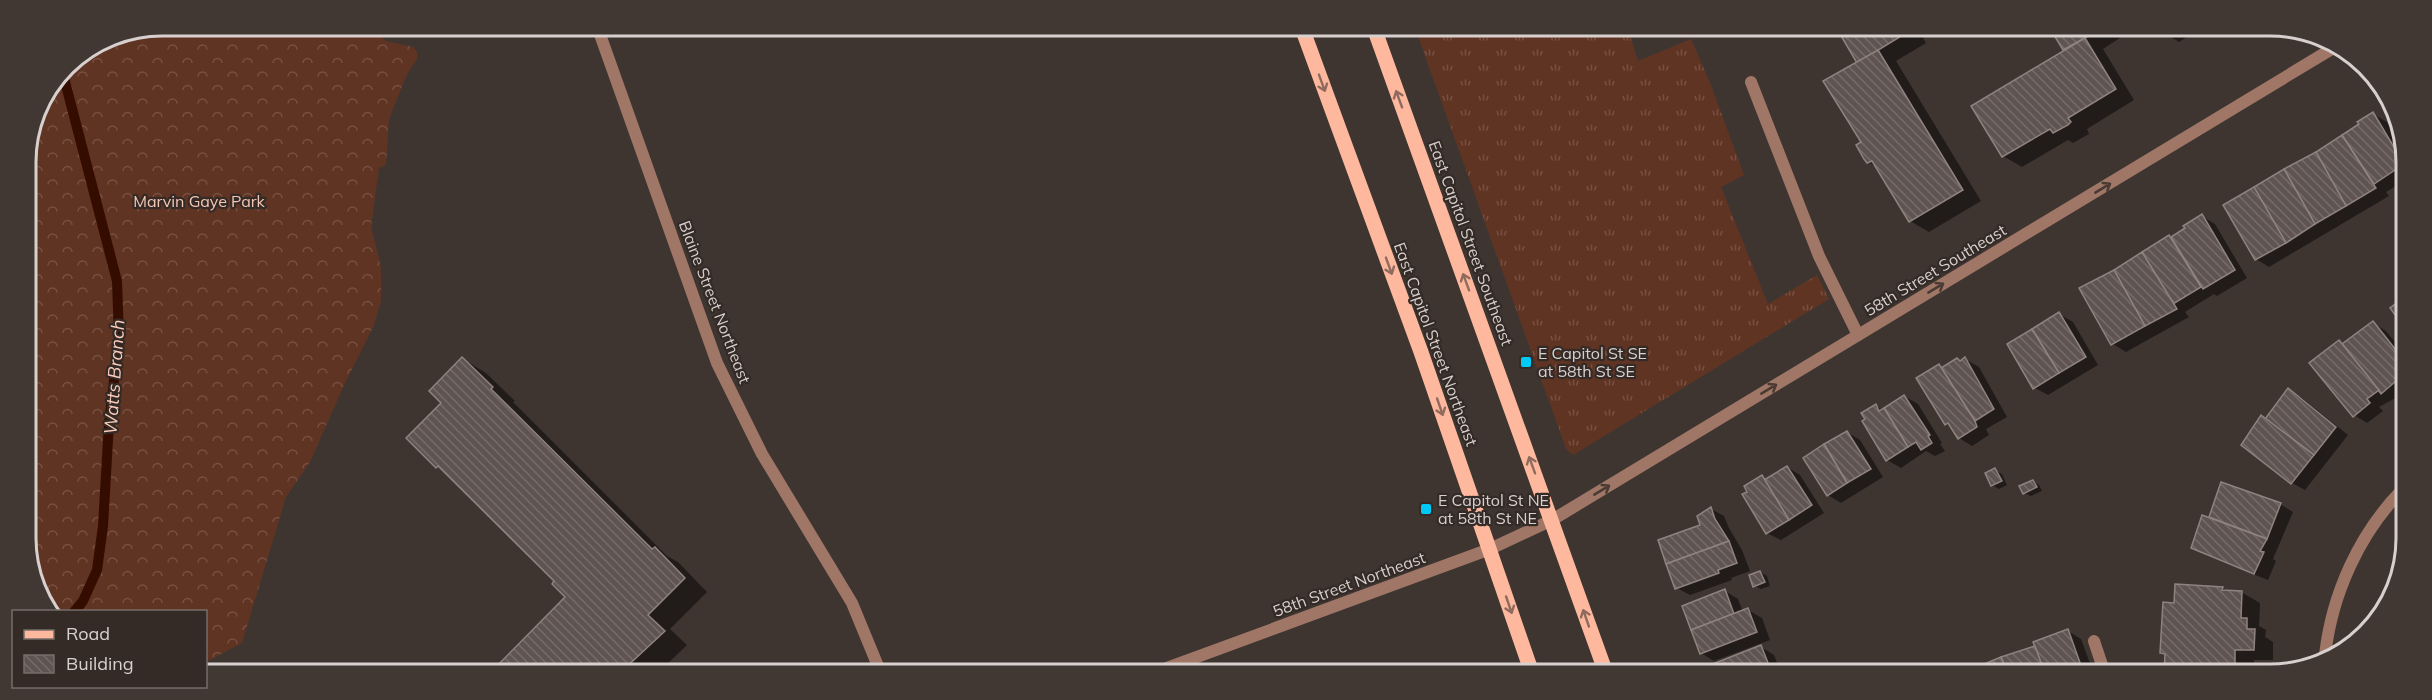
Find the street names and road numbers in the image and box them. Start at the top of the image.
street label: East Capitol Street Southeast [1425,138,1518,348]
street label: Blaine Street Northeast [675,218,755,387]
street label: 58th Street Southeast [1860,220,2010,320]
street label: East Capitol Street Northeast [1390,239,1482,449]
street label: 58th Street Northeast [1270,547,1428,621]

